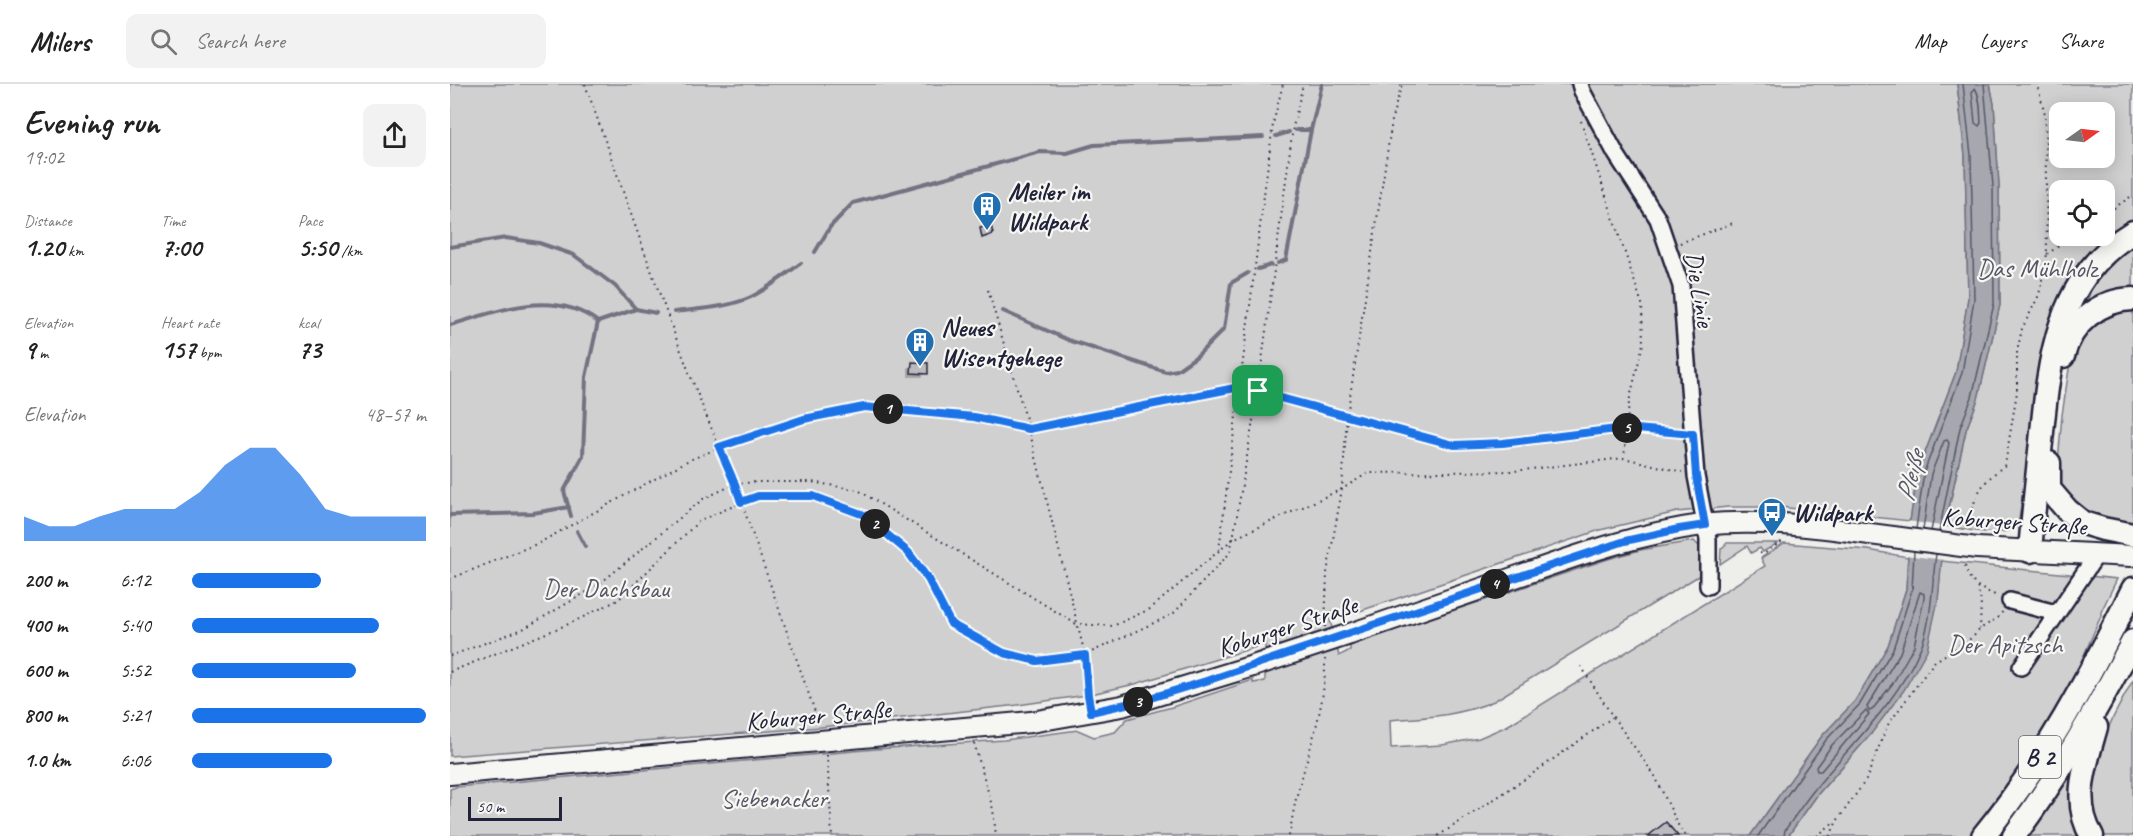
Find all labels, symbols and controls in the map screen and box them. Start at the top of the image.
search box [126,14,546,68]
text: Milers [30,24,90,59]
icon: search [147,25,180,58]
text: Search here [195,27,285,55]
text: Map [1914,28,1947,54]
text: Layers [1980,28,2026,54]
text: Share [2059,28,2103,54]
text: Evening run [24,101,159,143]
north arrow [2049,102,2115,168]
map controls [2049,102,2115,246]
button: share [363,104,426,167]
text: 19:02 [24,145,64,170]
place label: Meiler im Wildpark [1008,175,1091,238]
button: locate [2049,180,2115,246]
building icon: Meiler im Wildpark [971,190,1003,232]
text: Distance [24,211,72,231]
text: Time [161,211,185,231]
text: Pace [298,211,323,231]
text: 1.20 [24,231,64,264]
text: 7:00 [161,231,201,264]
text: 5:50 [298,231,337,264]
text: km [64,241,84,261]
text: /km [337,241,362,261]
street label: Die Linie [1677,249,1723,331]
park label: Das Mühlholz [1977,252,2100,285]
place label: Neues Wisentgehege [941,311,1063,374]
text: Elevation [24,313,73,333]
text: Heart rate [161,313,219,333]
text: kcal [298,313,319,333]
building icon: Neues Wisentgehege [904,326,936,368]
text: 9 [24,333,35,366]
text: 157 [161,333,196,366]
text: 73 [298,333,321,366]
text: m [35,343,48,363]
text: bpm [196,343,221,363]
pin [1232,365,1283,416]
icon: arrive [1241,374,1274,407]
pin: 1 [873,394,903,424]
text: 1 [884,399,892,419]
text: Elevation [24,402,86,427]
text: 48–57 m [365,402,426,427]
pin: 5 [1612,413,1642,443]
text: 5 [1624,418,1630,438]
water label: Pleiße [1888,443,1933,505]
bus stop icon: Wildpark [1756,496,1788,538]
place label: Wildpark [1793,496,1875,529]
street label: Koburger Straße [1940,500,2090,543]
pin: 2 [860,509,890,539]
text: 2 [871,514,879,534]
text: 200 m [24,568,67,593]
text: 6:12 [120,568,151,593]
pin: 4 [1480,569,1510,599]
park label: Der Dachsbau [543,572,670,605]
text: 4 [1491,574,1499,594]
street label: Koburger Straße [1213,588,1364,665]
text: 400 m [24,613,67,638]
text: 5:40 [120,613,151,638]
park label: Der Apitzsch [1948,628,2064,661]
text: 600 m [24,658,68,683]
text: 5:52 [120,658,151,683]
pin: 3 [1123,687,1153,717]
text: 3 [1134,692,1142,712]
street label: Koburger Straße [744,693,894,738]
text: 800 m [24,703,67,728]
text: 5:21 [120,703,151,728]
road number: B 2 [2019,736,2061,778]
text: 1.0 km [24,748,71,773]
text: 6:06 [120,748,151,773]
park label: Siebenacker [721,782,829,815]
scale bar [468,794,562,822]
text: 50 m [477,797,504,817]

